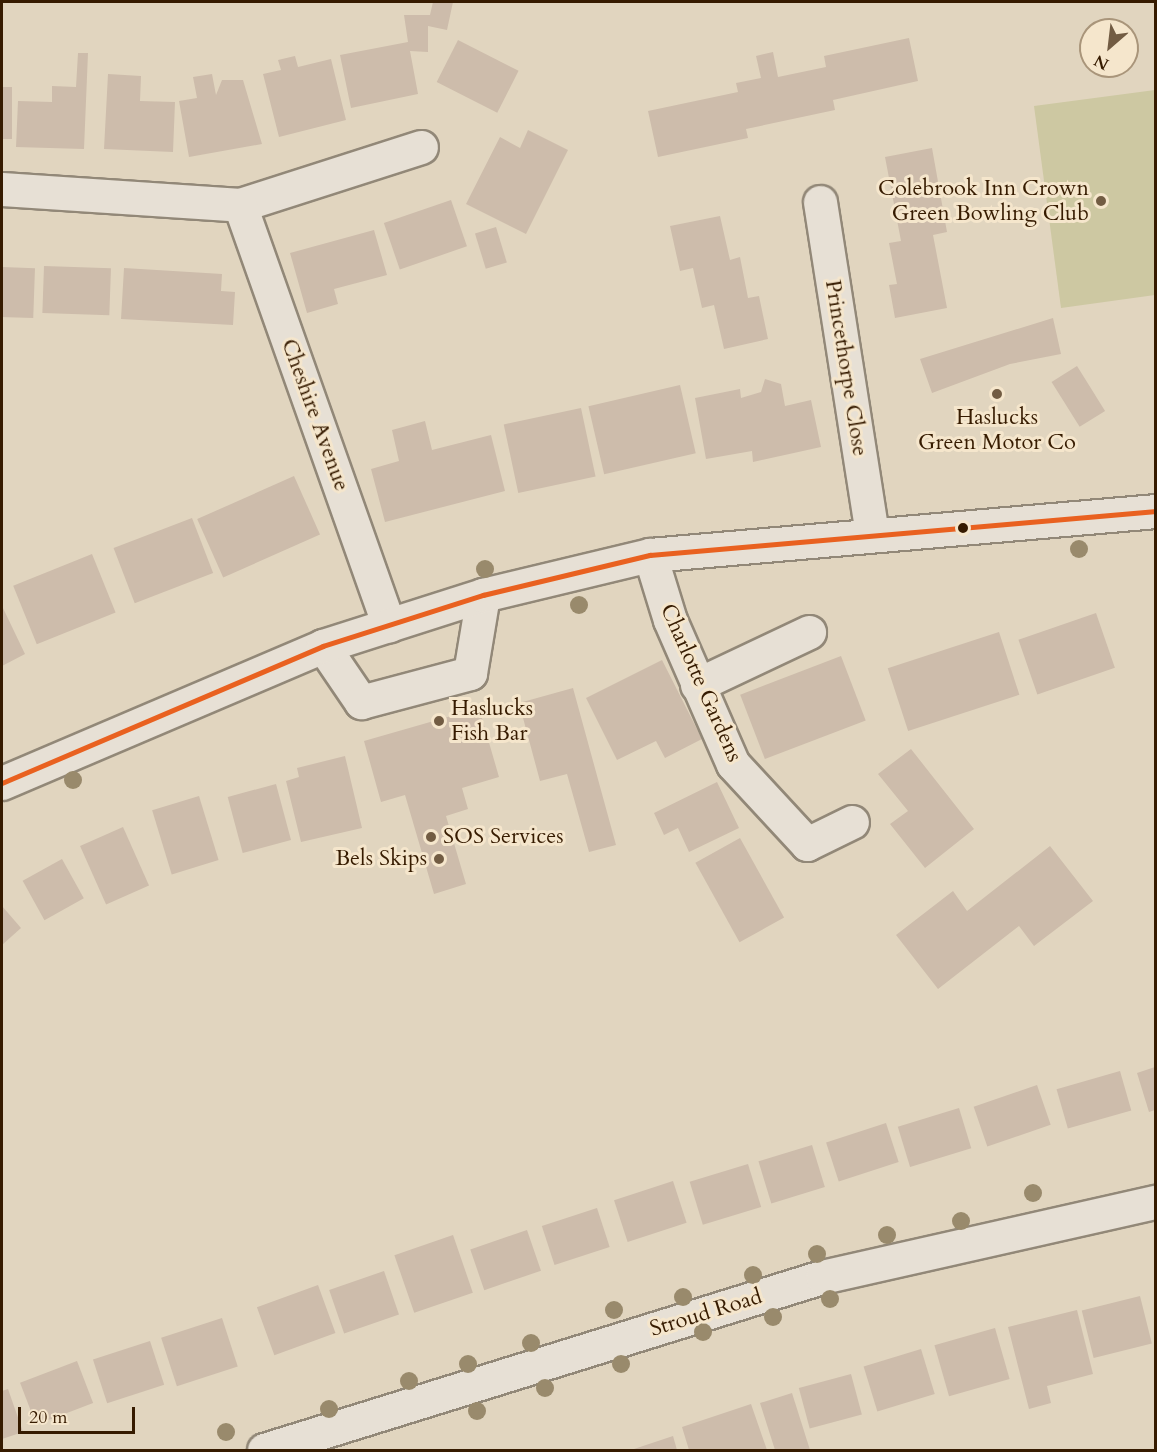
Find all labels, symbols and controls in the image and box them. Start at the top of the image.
north arrow [1079,18,1139,78]
text: N [1090,49,1113,75]
place label: Colebrook Inn Crown Green Bowling Club [878,175,1089,226]
marker: Colebrook Inn Crown Green Bowling Club [1094,194,1108,208]
street label: Princethorpe Close [819,278,873,458]
street label: Cheshire Avenue [275,335,355,495]
marker: Haslucks Green Motor Co [990,387,1004,401]
place label: Haslucks Green Motor Co [918,404,1076,456]
unlabelled marker [957,522,969,534]
street label: Charlotte Gardens [654,600,748,766]
place label: Haslucks Fish Bar [451,695,533,746]
marker: Haslucks Fish Bar [432,714,446,728]
place label: SOS Services [443,824,564,850]
marker: SOS Services [424,830,438,844]
place label: Bels Skips [335,846,427,872]
marker: Bels Skips [432,852,446,866]
street label: Stroud Road [647,1283,765,1343]
scale bar [21,1395,138,1433]
text: 20 m [29,1405,68,1430]

